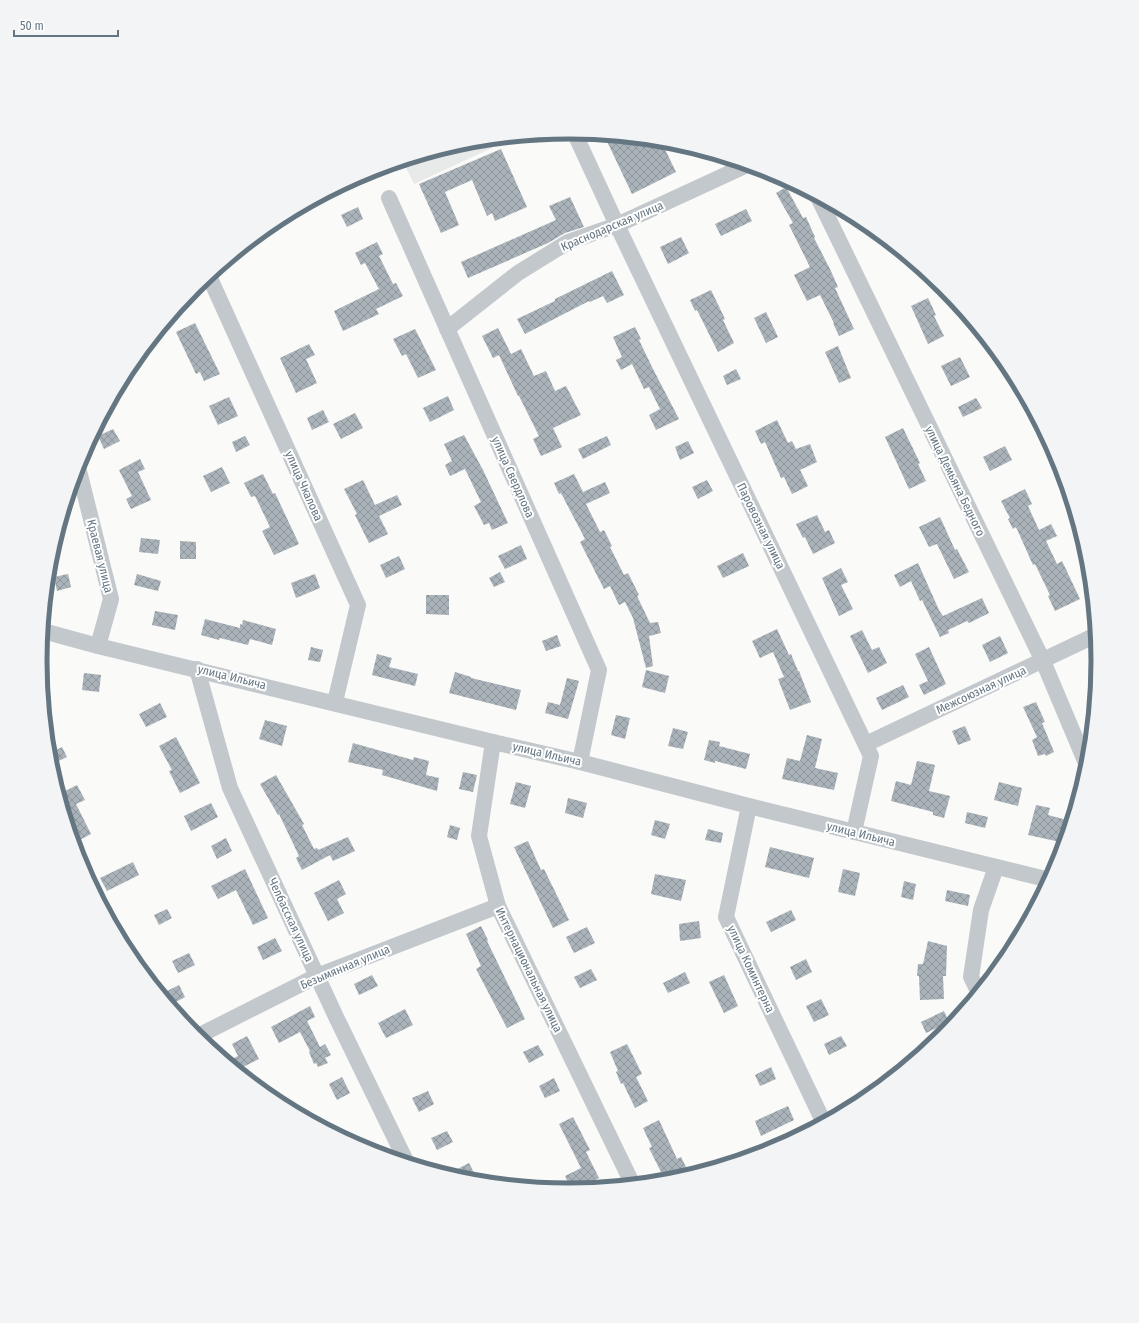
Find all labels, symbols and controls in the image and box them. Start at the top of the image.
scale bar [14,12,118,38]
text: 50 m [20,19,44,33]
street label: Краснодарская улица [559,198,665,254]
street label: улица Демьяна Бедного [922,424,988,538]
street label: улица Свердлова [489,434,537,520]
street label: улица Чкалова [282,449,326,523]
street label: Паровозная улица [734,481,788,572]
street label: Краевая улица [84,518,116,594]
street label: улица Ильича [196,662,268,692]
street label: Межсоюзная улица [934,663,1028,717]
street label: улица Ильича [511,739,583,769]
street label: улица Ильича [825,819,897,849]
street label: Челбасская улица [265,876,317,964]
street label: Интернациональная улица [493,905,565,1035]
street label: улица Коминтерна [725,923,777,1015]
street label: Безымянная улица [298,942,392,992]

